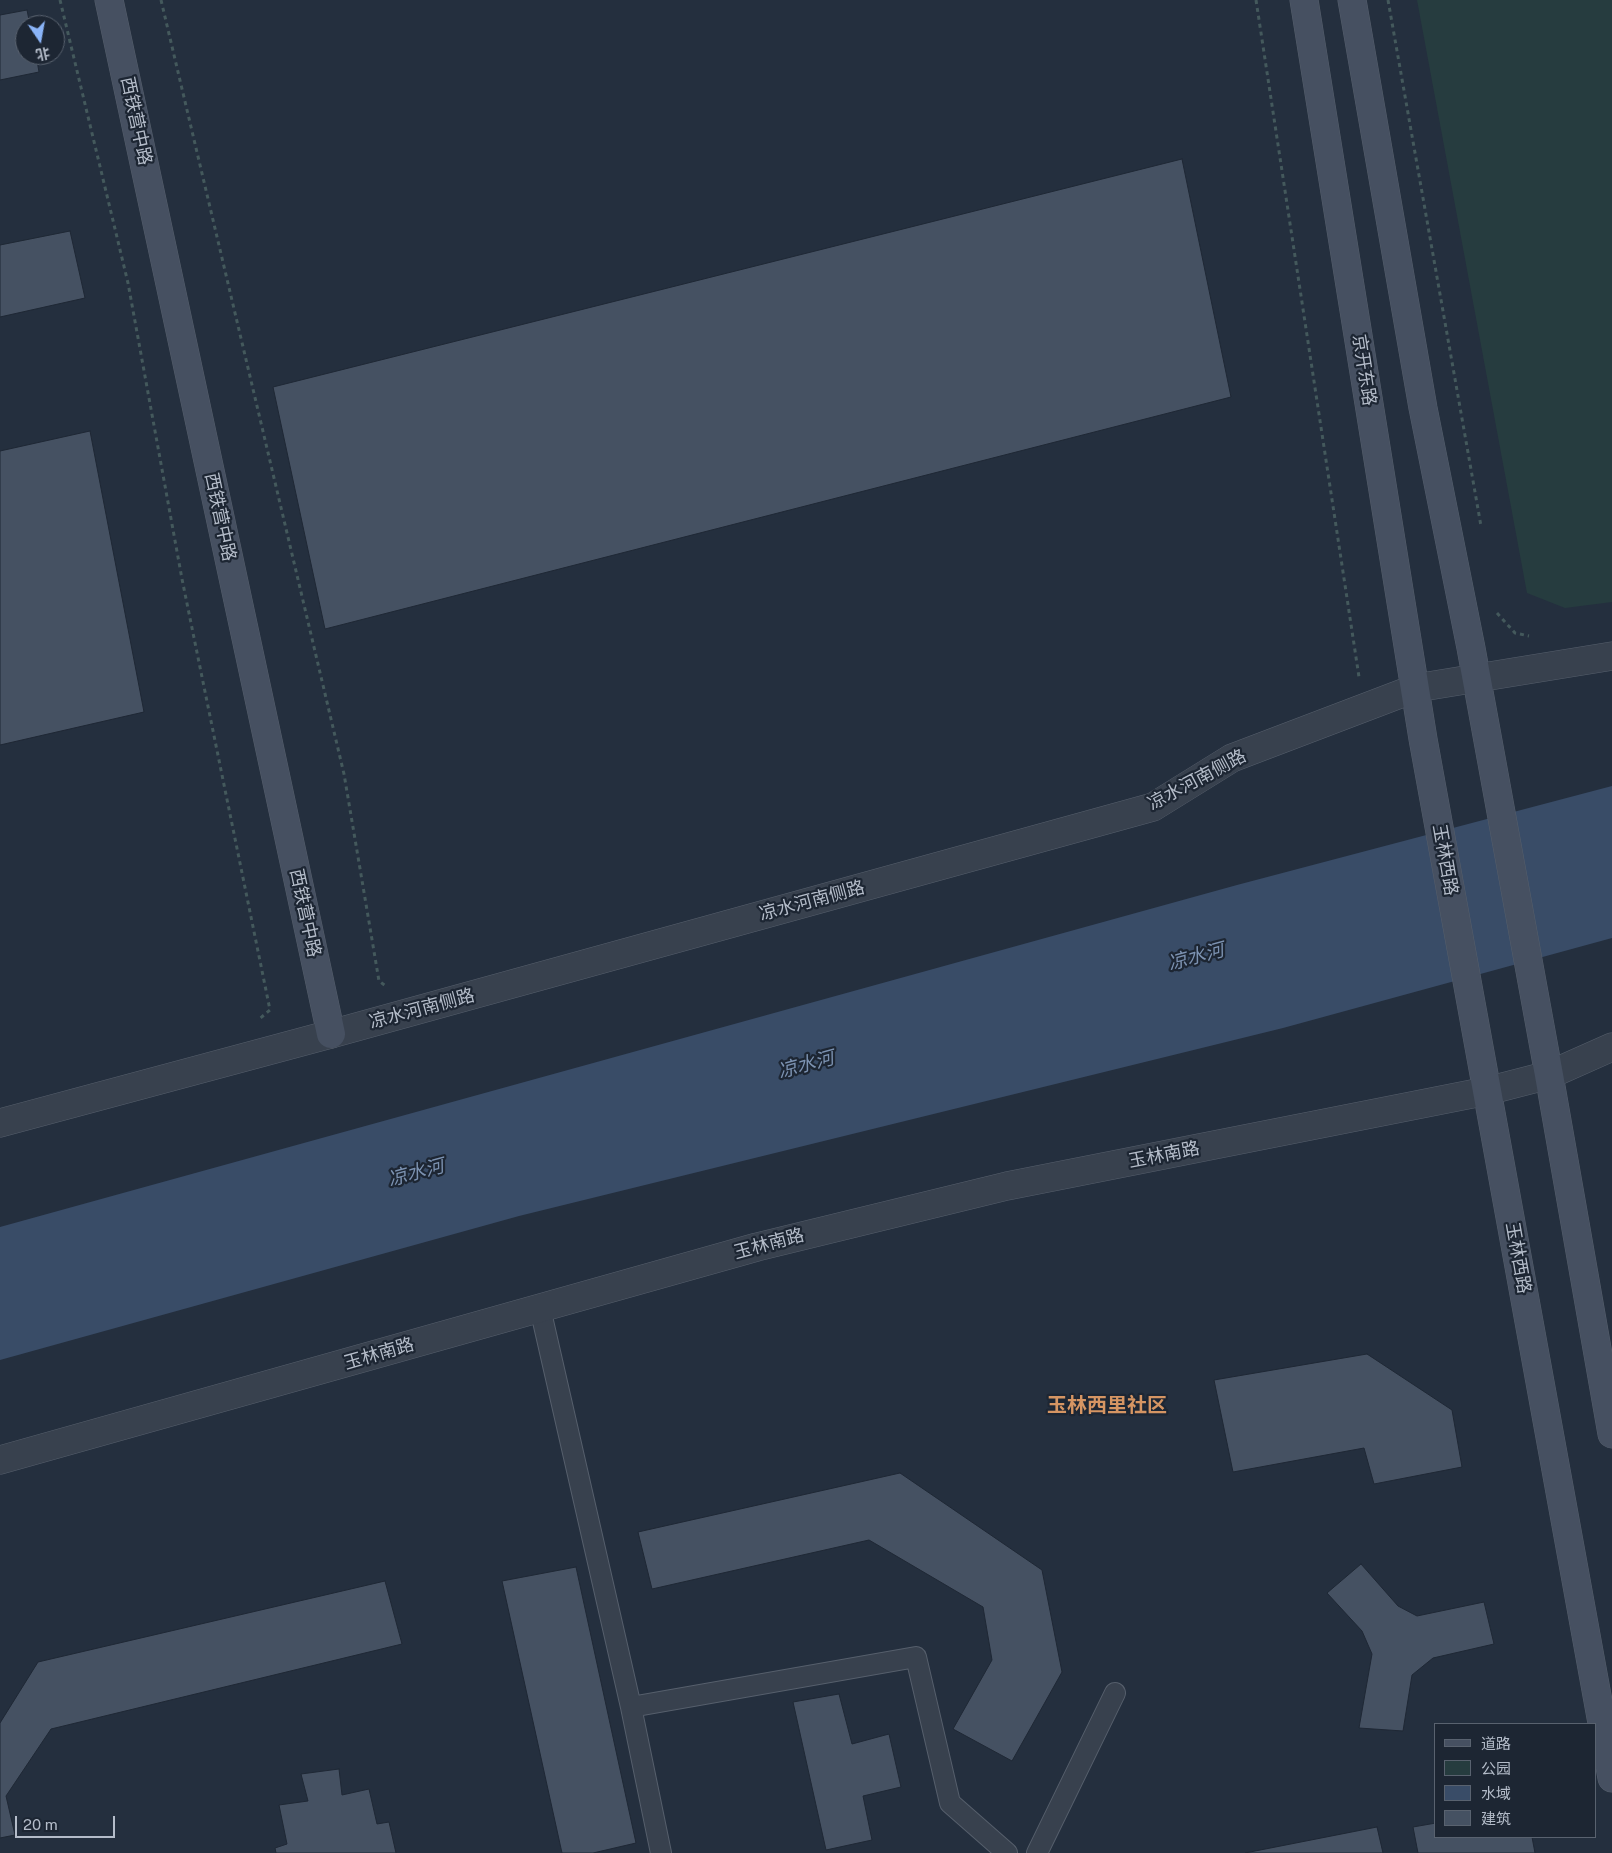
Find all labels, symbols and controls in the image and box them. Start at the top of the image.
north arrow [15,15,65,65]
text: 北 [34,44,51,63]
street label: 西铁营中路 [116,75,156,167]
street label: 京开东路 [1348,333,1380,407]
street label: 西铁营中路 [200,471,240,563]
street label: 凉水河南侧路 [1144,745,1250,815]
street label: 玉林西路 [1428,823,1462,897]
street label: 西铁营中路 [285,867,325,959]
street label: 凉水河南侧路 [757,877,867,925]
water label: 凉水河 [1166,939,1226,975]
street label: 凉水河南侧路 [367,985,477,1033]
water label: 凉水河 [776,1047,836,1083]
street label: 玉林南路 [1127,1138,1201,1172]
water label: 凉水河 [386,1155,446,1191]
street label: 玉林西路 [1501,1221,1535,1295]
street label: 玉林南路 [731,1224,807,1264]
street label: 玉林南路 [341,1334,417,1374]
district label: 玉林西里社区 [1047,1394,1167,1418]
legend [1434,1723,1597,1838]
text: 道路 [1481,1735,1511,1752]
text: 公园 [1481,1760,1511,1777]
text: 水域 [1481,1785,1511,1802]
scale bar [18,1806,118,1838]
text: 建筑 [1481,1810,1511,1827]
text: 20 m [23,1816,58,1833]

